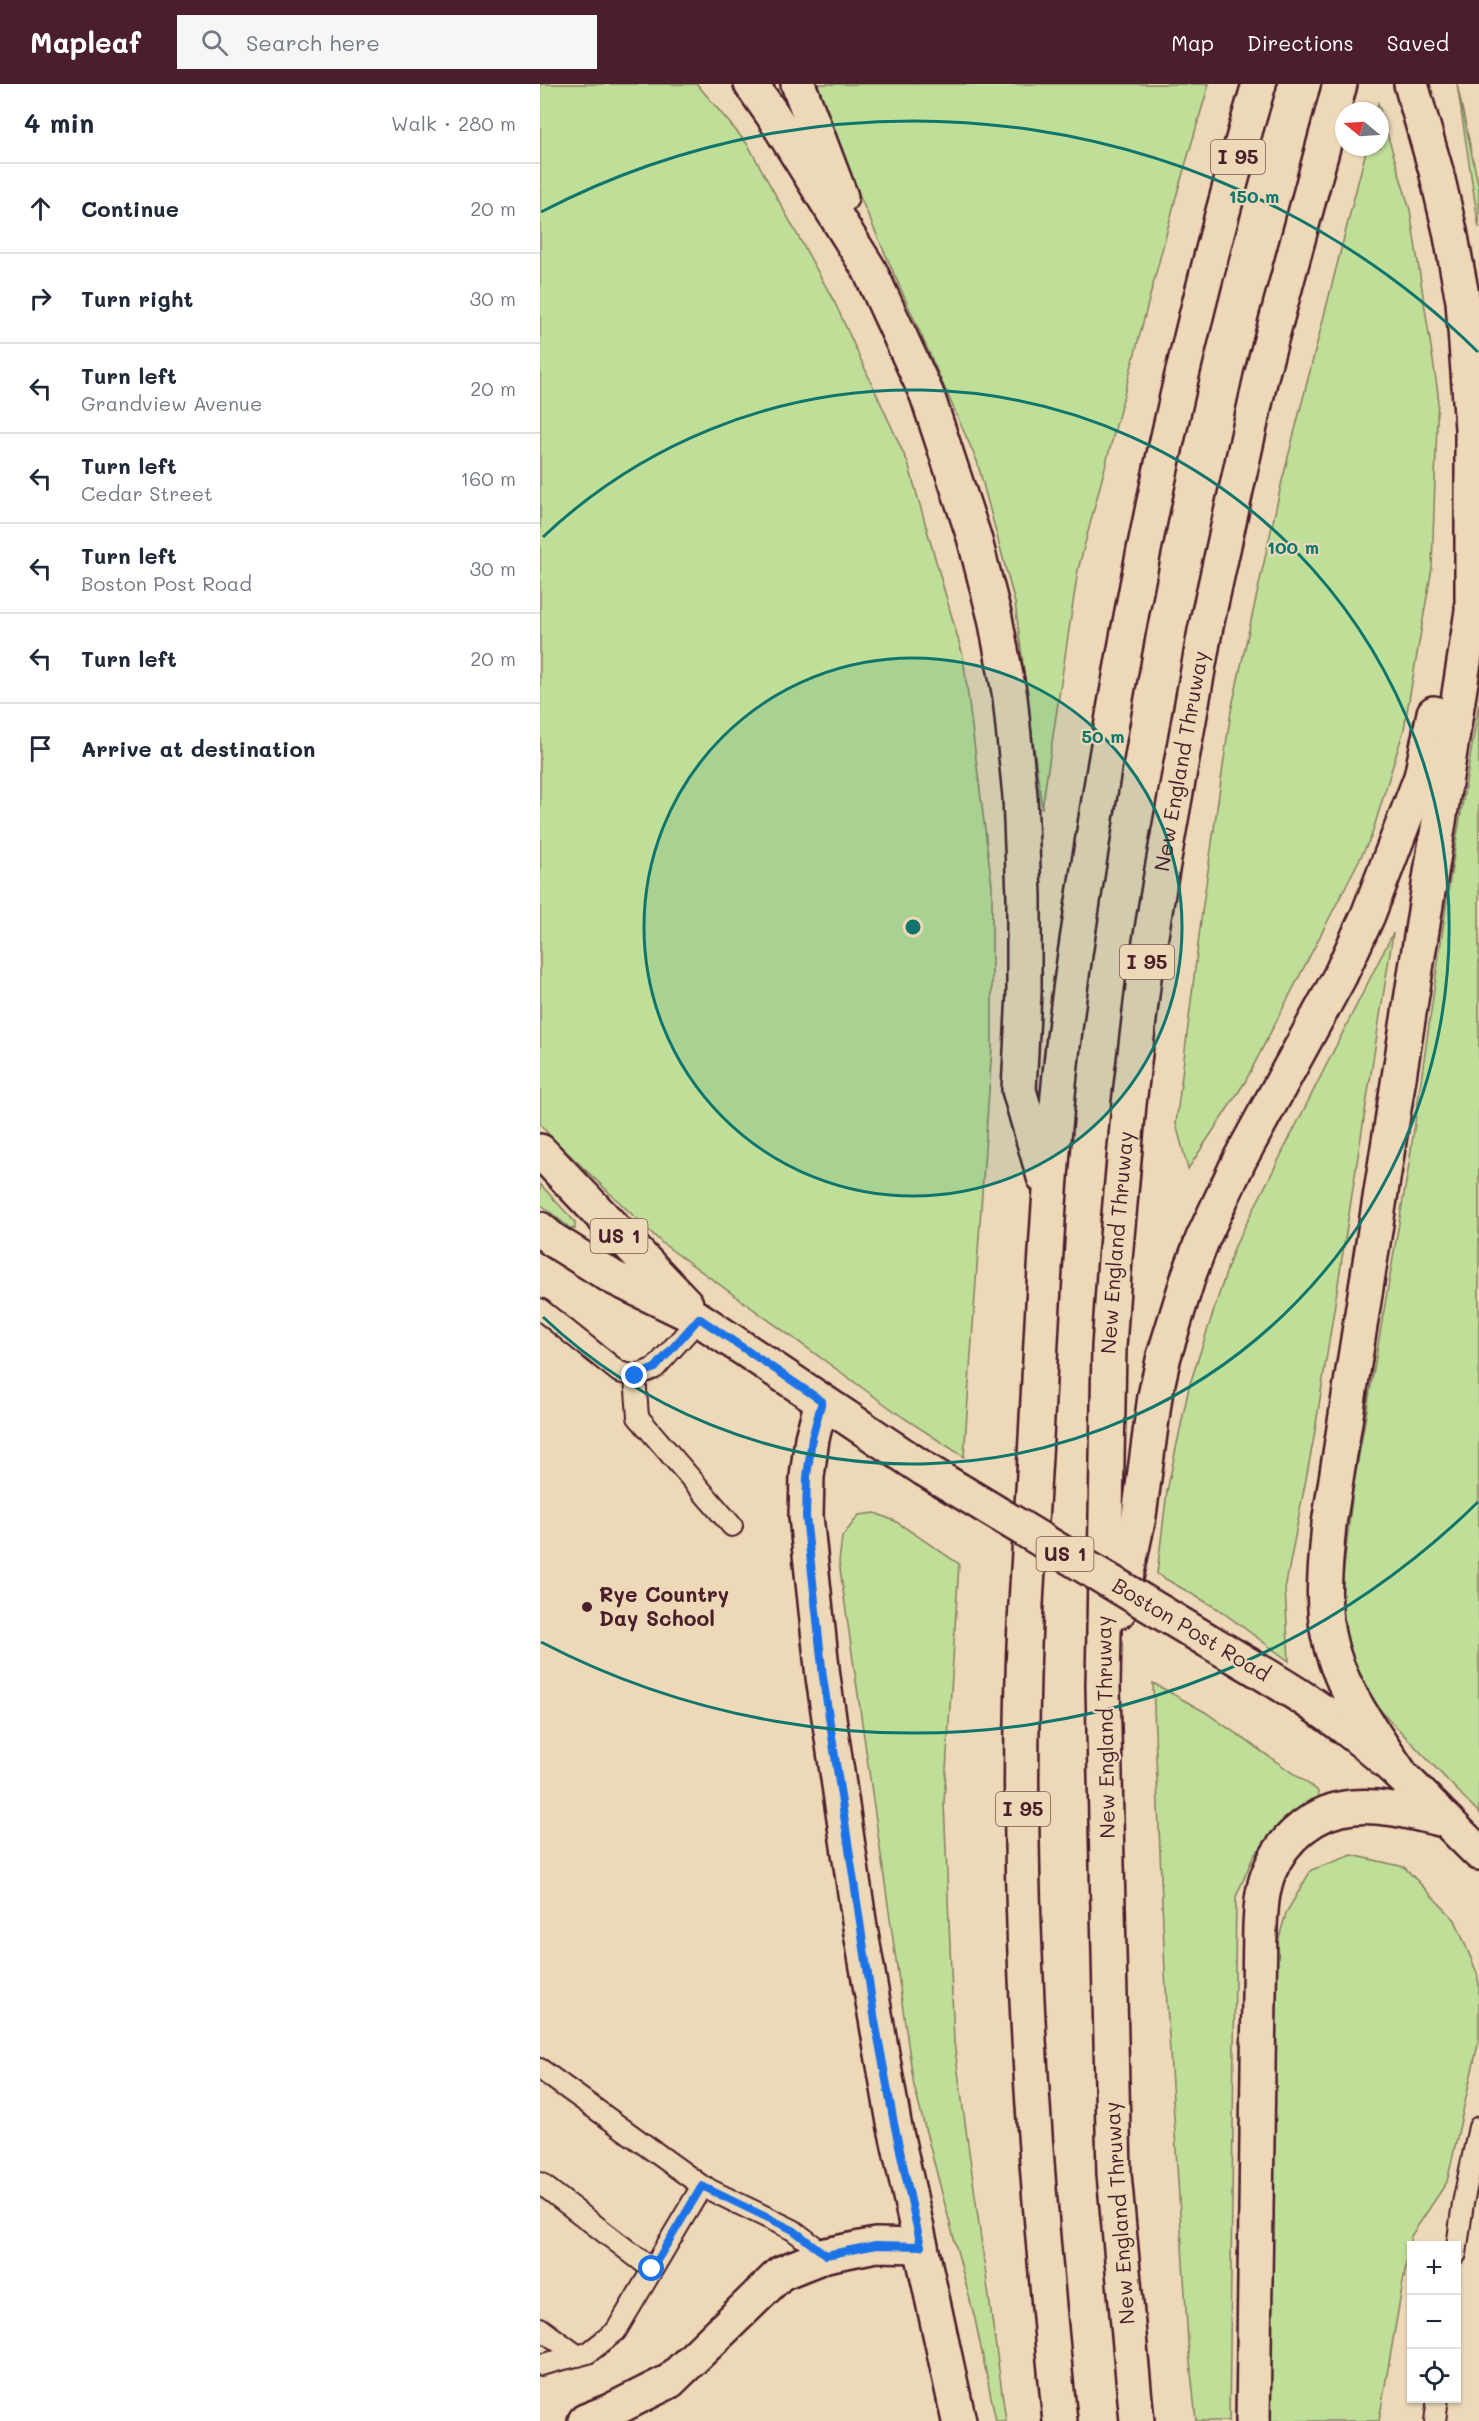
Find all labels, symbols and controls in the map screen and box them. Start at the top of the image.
search box [177,15,597,69]
text: Mapleaf [30,24,141,60]
icon: search [198,26,231,59]
text: Search here [246,28,380,57]
text: Map [1171,29,1214,56]
text: Directions [1247,29,1354,56]
text: Saved [1387,29,1449,56]
north arrow [1335,102,1389,156]
text: 4 min [24,106,94,140]
text: Walk · 280 m [391,110,516,136]
road number: I 95 [1211,140,1265,174]
text: 150 m [1229,184,1279,208]
icon: ahead [24,192,57,225]
text: Continue [81,194,179,223]
text: 20 m [470,195,516,221]
icon: right [24,282,57,315]
text: Turn right [81,284,193,313]
text: 30 m [470,285,516,311]
text: Turn left [81,361,177,390]
icon: left [24,372,57,405]
text: 20 m [470,375,516,401]
text: Grandview Avenue [81,390,262,416]
text: Turn left [81,451,177,480]
icon: left [24,462,57,495]
text: 160 m [460,465,516,491]
text: Cedar Street [81,480,213,506]
text: 100 m [1267,535,1319,559]
text: Turn left [81,541,177,570]
icon: left [24,552,57,585]
text: 30 m [470,555,516,581]
text: Boston Post Road [81,570,252,596]
icon: left [24,642,57,675]
text: Turn left [81,644,177,673]
text: 20 m [470,645,516,671]
street label: New England Thruway [1147,649,1213,873]
text: 50 m [1082,724,1124,748]
icon: arrive [24,732,57,765]
text: Arrive at destination [81,734,316,763]
centre of rings [903,917,923,937]
road number: I 95 [1120,945,1174,979]
street label: New England Thruway [1094,1130,1138,1355]
road number: US 1 [590,1219,647,1253]
route end [621,1362,647,1388]
road number: US 1 [1036,1537,1094,1571]
street label: Boston Post Road [1108,1571,1276,1687]
place label: Rye Country Day School [599,1580,729,1632]
marker: Rye Country Day School [580,1600,594,1614]
street label: New England Thruway [1089,1615,1120,1839]
road number: I 95 [996,1792,1050,1826]
street label: New England Thruway [1097,2101,1140,2325]
map controls [1407,2241,1461,2403]
button: + [1407,2241,1461,2295]
route start [638,2255,664,2281]
button: − [1407,2295,1461,2349]
button: locate [1407,2349,1461,2403]

